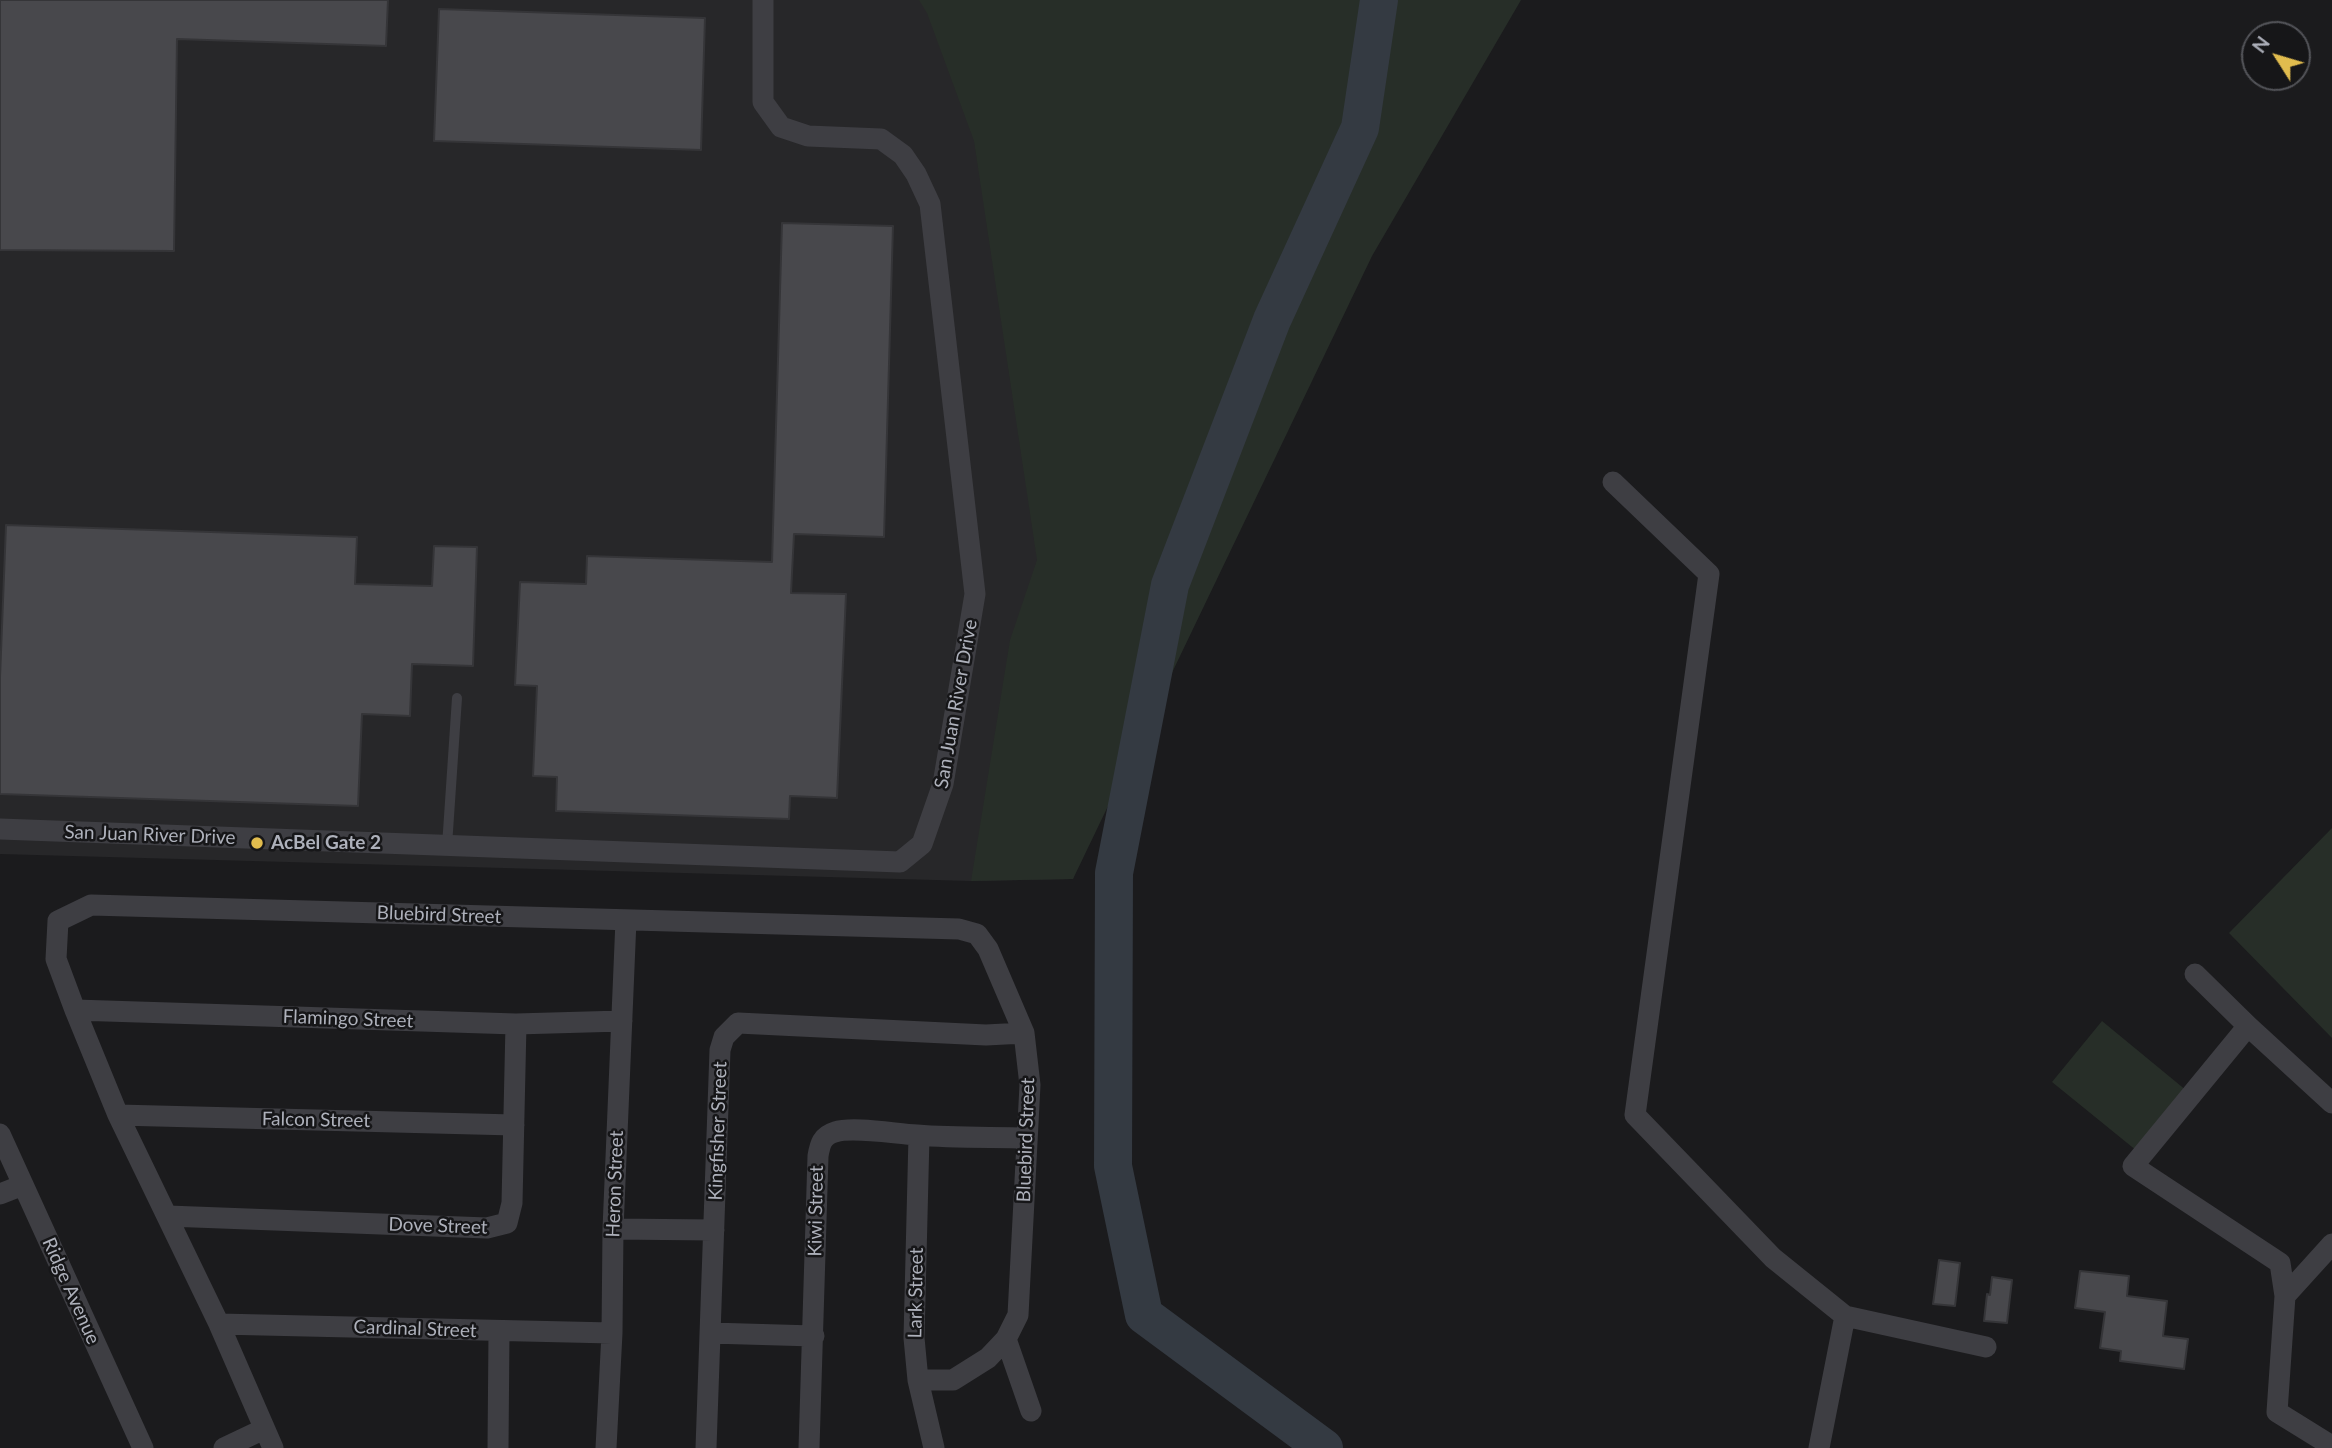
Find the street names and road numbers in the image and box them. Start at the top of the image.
street label: San Juan River Drive [930,618,982,790]
street label: San Juan River Drive [64,821,236,849]
street label: Bluebird Street [376,901,502,929]
street label: Flamingo Street [282,1005,414,1033]
street label: Kingfisher Street [704,1061,732,1201]
street label: Bluebird Street [1012,1077,1040,1203]
street label: Falcon Street [262,1108,370,1132]
street label: Heron Street [602,1130,628,1238]
street label: Kiwi Street [804,1165,828,1257]
street label: Dove Street [388,1213,488,1239]
street label: Ridge Avenue [37,1234,105,1348]
street label: Lark Street [904,1247,928,1339]
street label: Cardinal Street [353,1315,477,1343]

